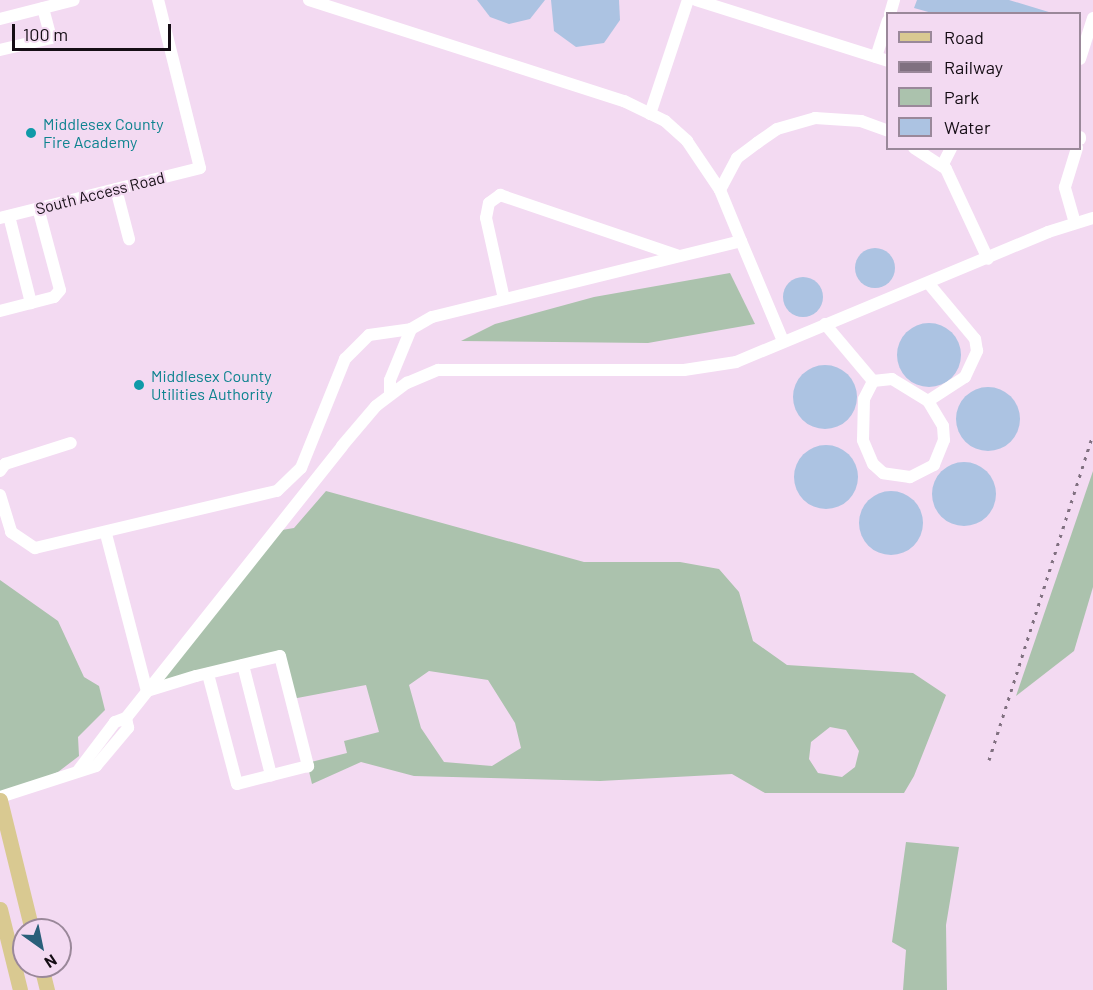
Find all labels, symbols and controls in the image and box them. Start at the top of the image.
scale bar [15,12,174,50]
legend [886,12,1081,150]
text: 100 m [23,23,68,45]
text: Road [944,26,984,48]
text: Railway [944,56,1003,78]
text: Park [944,86,979,108]
place label: Middlesex County Fire Academy [43,114,164,152]
text: Water [944,116,991,138]
marker: Middlesex County Fire Academy [24,126,38,140]
street label: South Access Road [33,168,167,218]
place label: Middlesex County Utilities Authority [151,366,273,404]
marker: Middlesex County Utilities Authority [132,378,146,392]
north arrow [12,918,72,978]
text: N [41,951,61,973]

